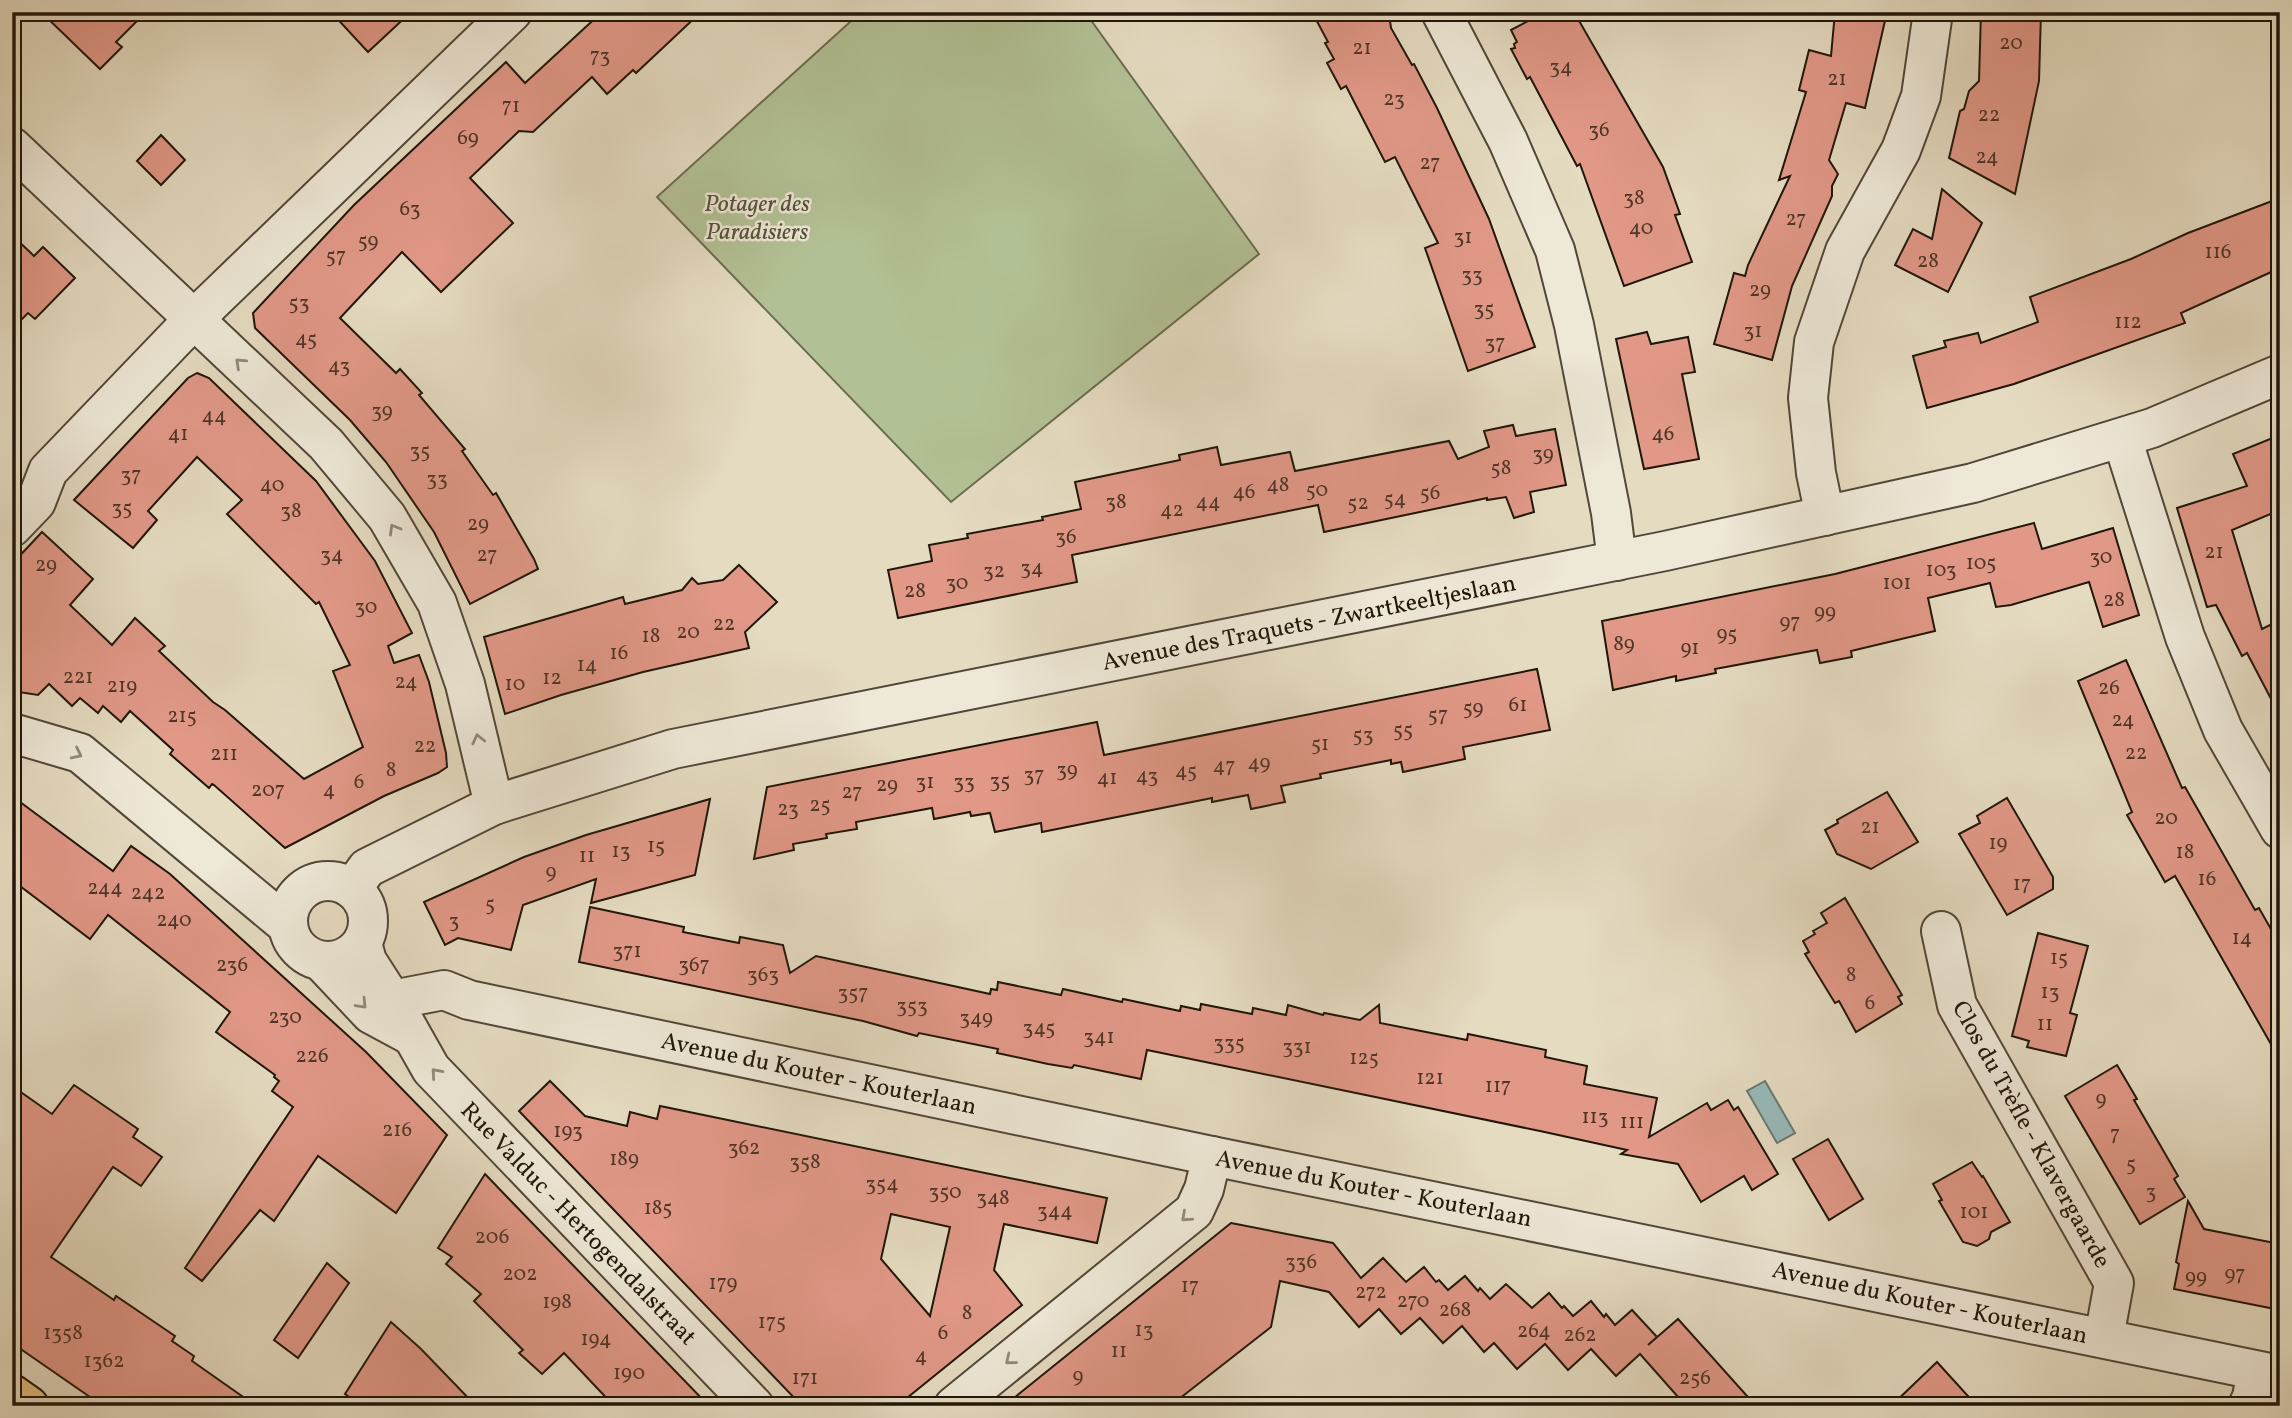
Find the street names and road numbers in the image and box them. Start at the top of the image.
street label: Avenue des Traquets - Zwartkeeltjeslaan [1100,567,1519,681]
street label: Clos du Trèfle - Klavergaarde [1942,995,2118,1275]
street label: Avenue du Kouter - Kouterlaan [658,1025,979,1125]
street label: Rue Valduc - Hertogendalstraat [452,1095,703,1354]
street label: Avenue du Kouter - Kouterlaan [1212,1143,1535,1237]
street label: Avenue du Kouter - Kouterlaan [1769,1254,2090,1354]

